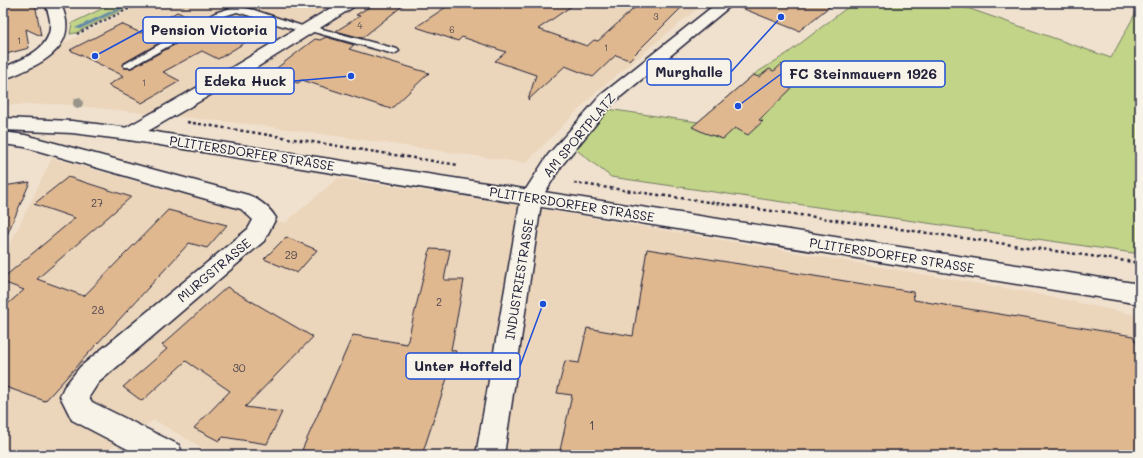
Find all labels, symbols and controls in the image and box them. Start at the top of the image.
house number: 3 [653,11,659,22]
callout: Pension Victoria [143,17,276,43]
text: Pension Victoria [150,20,268,39]
house number: 4 [357,20,363,31]
house number: 6 [449,24,455,35]
house number: 1 [17,35,21,46]
house number: 1 [604,42,608,53]
callout: Murghalle [647,59,731,85]
callout: FC Steinmauern 1926 [781,61,945,87]
text: Murghalle [655,62,723,81]
text: FC Steinmauern 1926 [789,64,937,83]
callout: Edeka Huck [196,68,294,94]
text: Edeka Huck [204,71,286,90]
house number: 1 [142,77,146,88]
street label: AM SPORTPLATZ [539,89,619,180]
street label: PLITTERSDORFER STRASSE [168,131,336,174]
street label: PLITTERSDORFER STRASSE [488,182,656,225]
house number: 27 [91,195,103,210]
street label: INDUSTRIESTRASSE [500,217,537,341]
street label: PLITTERSDORFER STRASSE [808,233,976,276]
street label: MURGSTRASSE [173,234,254,305]
house number: 29 [285,247,298,262]
house number: 2 [436,294,442,309]
house number: 28 [92,302,105,317]
callout: Unter Hoffeld [406,353,520,379]
text: Unter Hoffeld [414,356,512,375]
house number: 30 [232,360,246,375]
house number: 1 [589,416,595,433]

